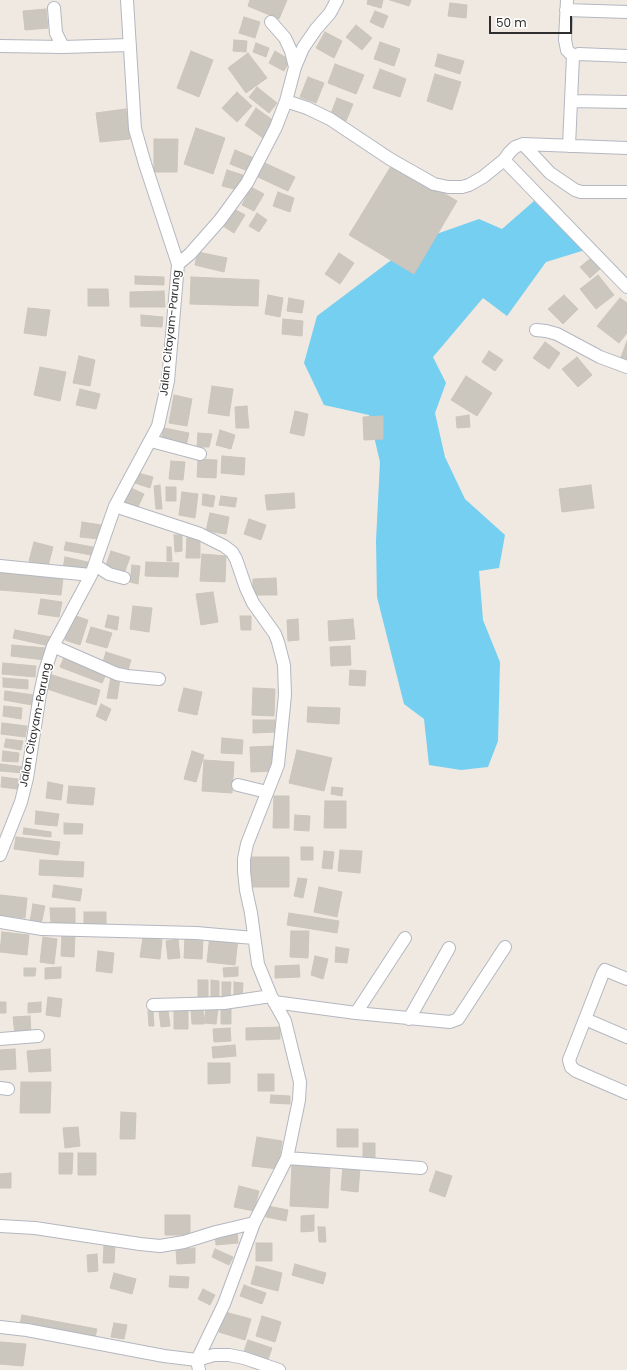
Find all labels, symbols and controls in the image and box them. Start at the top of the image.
scale bar [491,8,574,34]
text: 50 m [496,14,527,31]
street label: Jalan Citayam-Parung [158,269,184,397]
street label: Jalan Citayam-Parung [17,662,55,788]

